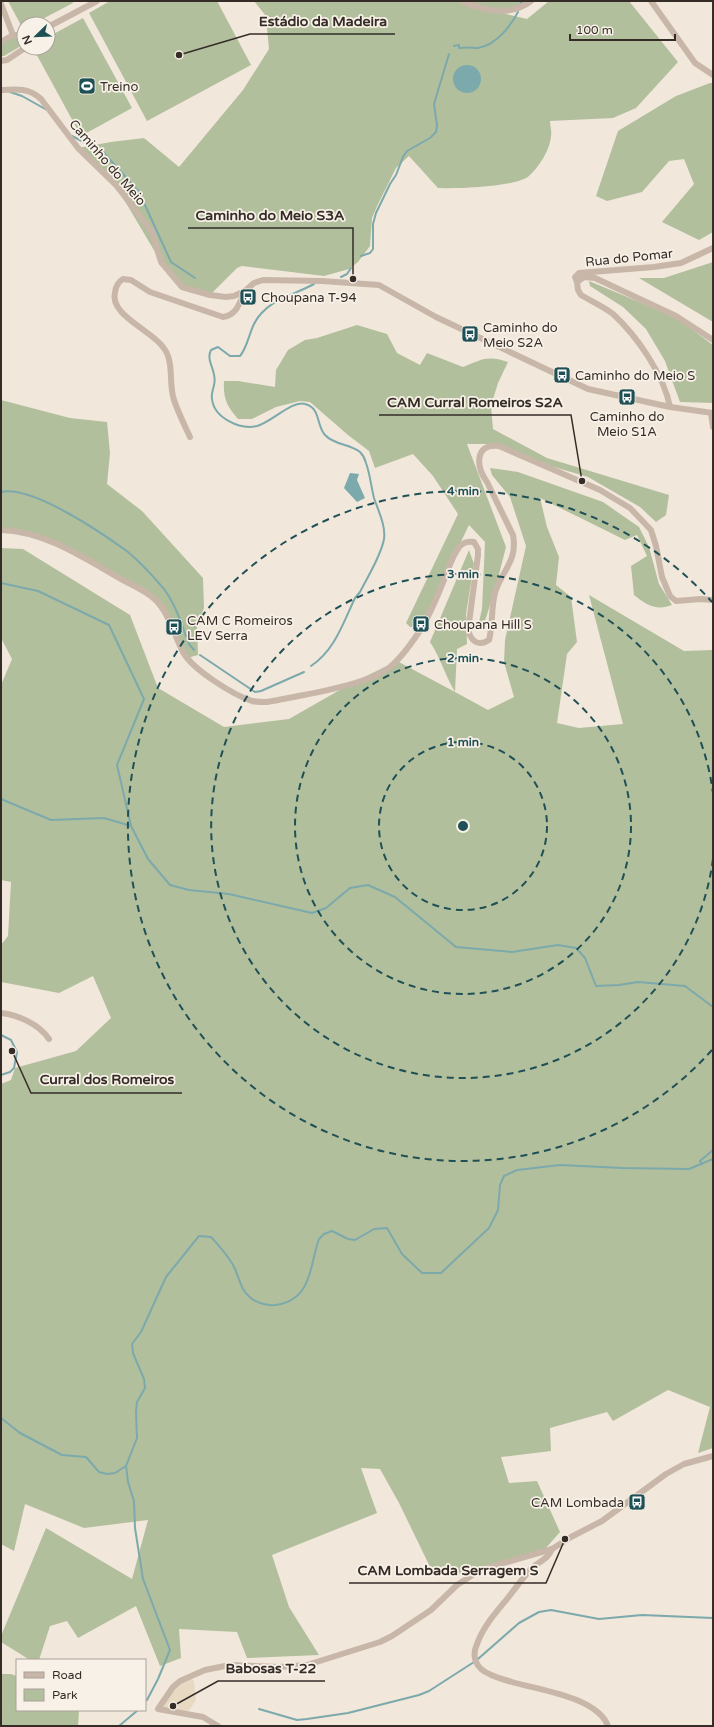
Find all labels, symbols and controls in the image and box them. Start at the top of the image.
callout: Estádio da Madeira [250,8,395,34]
text: Estádio da Madeira [259,13,387,30]
north arrow [16,16,56,56]
scale bar [570,16,675,42]
text: 100 m [576,23,613,37]
text: N [20,33,35,46]
sports icon: Treino [77,76,97,96]
place label: Treino [100,79,138,95]
street label: Caminho do Meio [65,116,149,209]
callout: Caminho do Meio S3A [188,202,353,228]
text: Caminho do Meio S3A [196,207,345,224]
street label: Rua do Pomar [584,245,674,271]
bus stop icon: Choupana T-94 [238,287,258,307]
place label: Choupana T-94 [261,290,357,306]
place label: Caminho do Meio S2A [483,320,558,351]
bus stop icon: Caminho do Meio S2A [460,324,480,344]
bus stop icon: Caminho do Meio S [552,365,572,385]
place label: Caminho do Meio S [575,368,695,384]
bus stop icon: Caminho do Meio S1A [617,387,637,407]
callout: CAM Curral Romeiros S2A [379,389,571,415]
text: CAM Curral Romeiros S2A [387,394,563,411]
place label: Caminho do Meio S1A [590,409,664,440]
text: 4 min [447,484,479,498]
text: 3 min [447,567,479,581]
place label: CAM C Romeiros LEV Serra [187,613,293,644]
bus stop icon: Choupana Hill S [411,614,431,634]
bus stop icon: CAM C Romeiros LEV Serra [164,617,184,637]
place label: Choupana Hill S [434,617,532,633]
text: 2 min [447,651,479,665]
text: 1 min [447,735,479,749]
centre of rings [456,819,470,833]
callout: Curral dos Romeiros [31,1067,182,1093]
text: Curral dos Romeiros [40,1071,175,1088]
bus stop icon: CAM Lombada [627,1492,647,1512]
place label: CAM Lombada [531,1495,624,1511]
callout: CAM Lombada Serragem S [349,1557,546,1583]
text: CAM Lombada Serragem S [358,1562,539,1579]
callout: Babosas T-22 [218,1655,325,1681]
legend [16,1659,146,1711]
text: Babosas T-22 [226,1660,317,1677]
text: Road [52,1668,82,1682]
text: Park [52,1688,78,1702]

